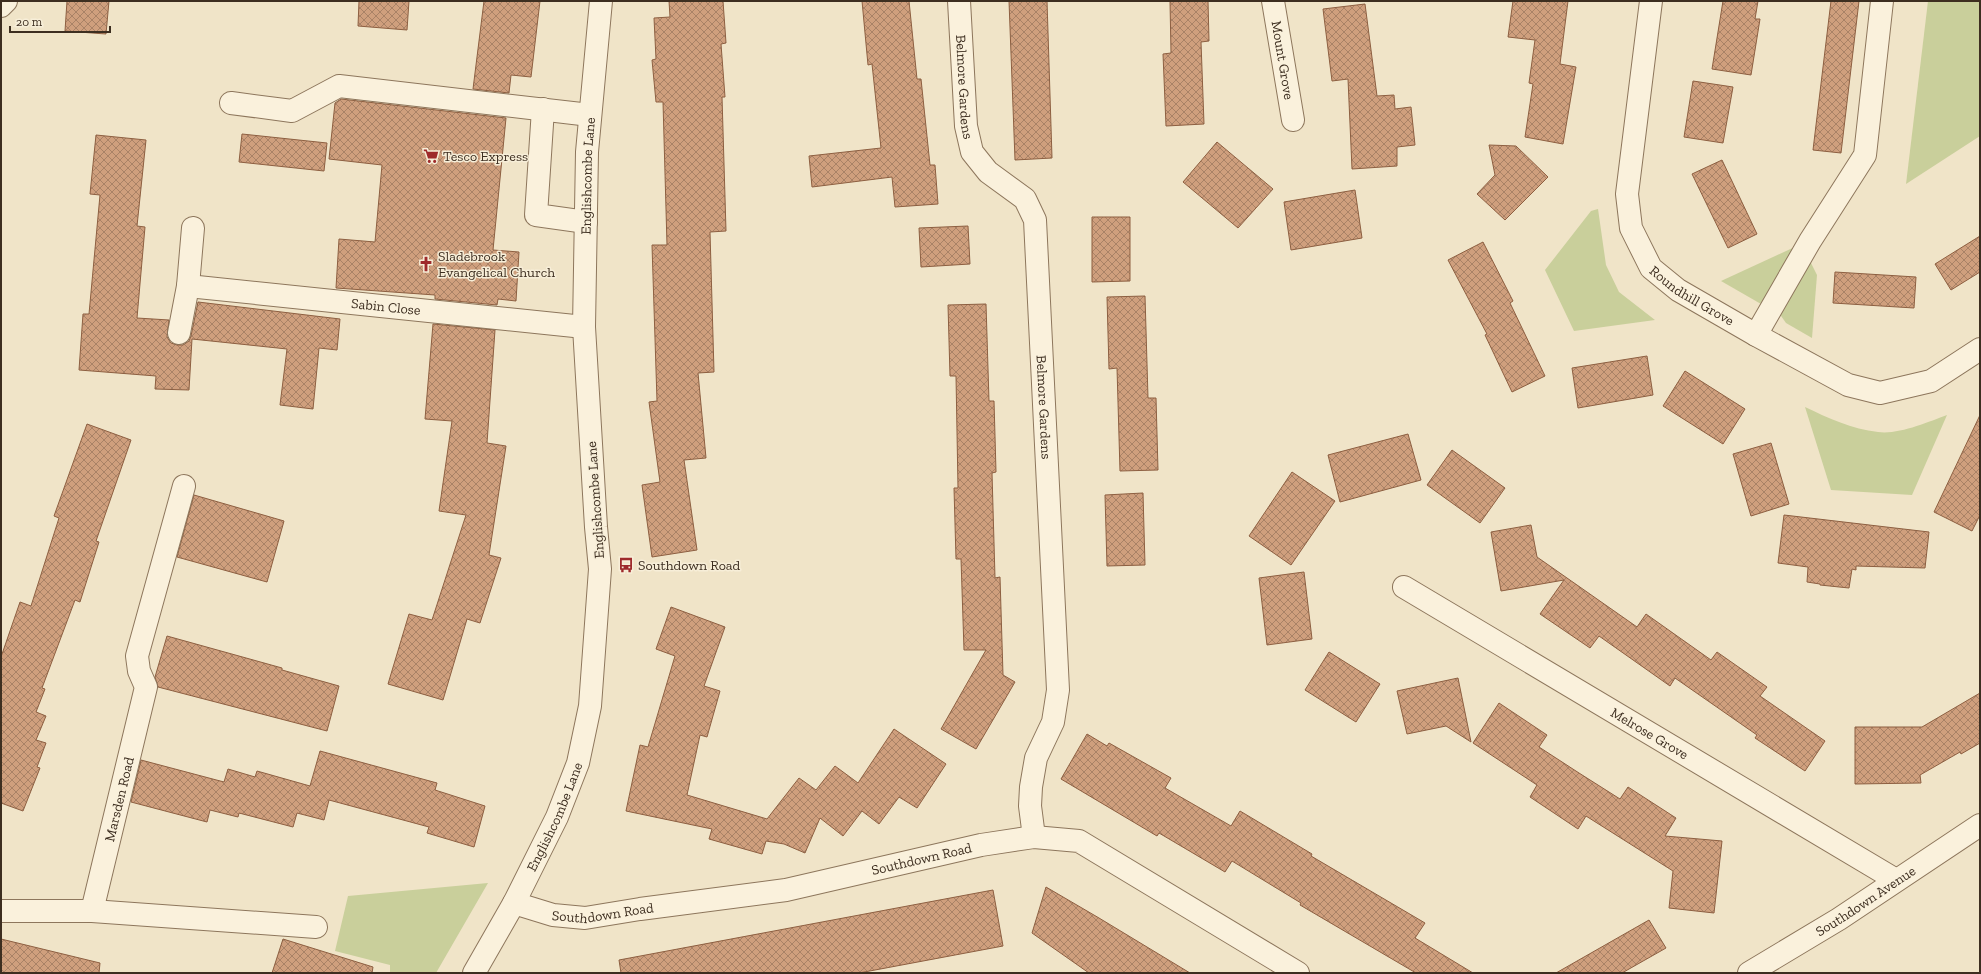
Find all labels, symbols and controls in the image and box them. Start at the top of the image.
scale bar [10,8,110,34]
text: 20 m [16,15,43,29]
street label: Mount Grove [1267,20,1297,101]
street label: Belmore Gardens [952,34,977,141]
street label: Englishcombe Lane [578,116,599,235]
supermarket icon: Tesco Express [422,147,440,165]
place label: Tesco Express [443,148,528,165]
place label: Sladebrook Evangelical Church [438,248,555,281]
church icon: Sladebrook Evangelical Church [417,255,435,273]
street label: Roundhill Grove [1646,262,1737,330]
street label: Sabin Close [350,295,422,319]
street label: Belmore Gardens [1033,355,1055,460]
street label: Englishcombe Lane [583,440,608,559]
bus stop icon: Southdown Road [617,556,635,574]
place label: Southdown Road [638,557,741,574]
street label: Melrose Grove [1608,704,1692,764]
street label: Marsden Road [101,755,138,843]
street label: Englishcombe Lane [523,760,587,874]
street label: Southdown Road [870,839,974,879]
street label: Southdown Avenue [1813,862,1919,940]
street label: Southdown Road [551,899,655,927]

